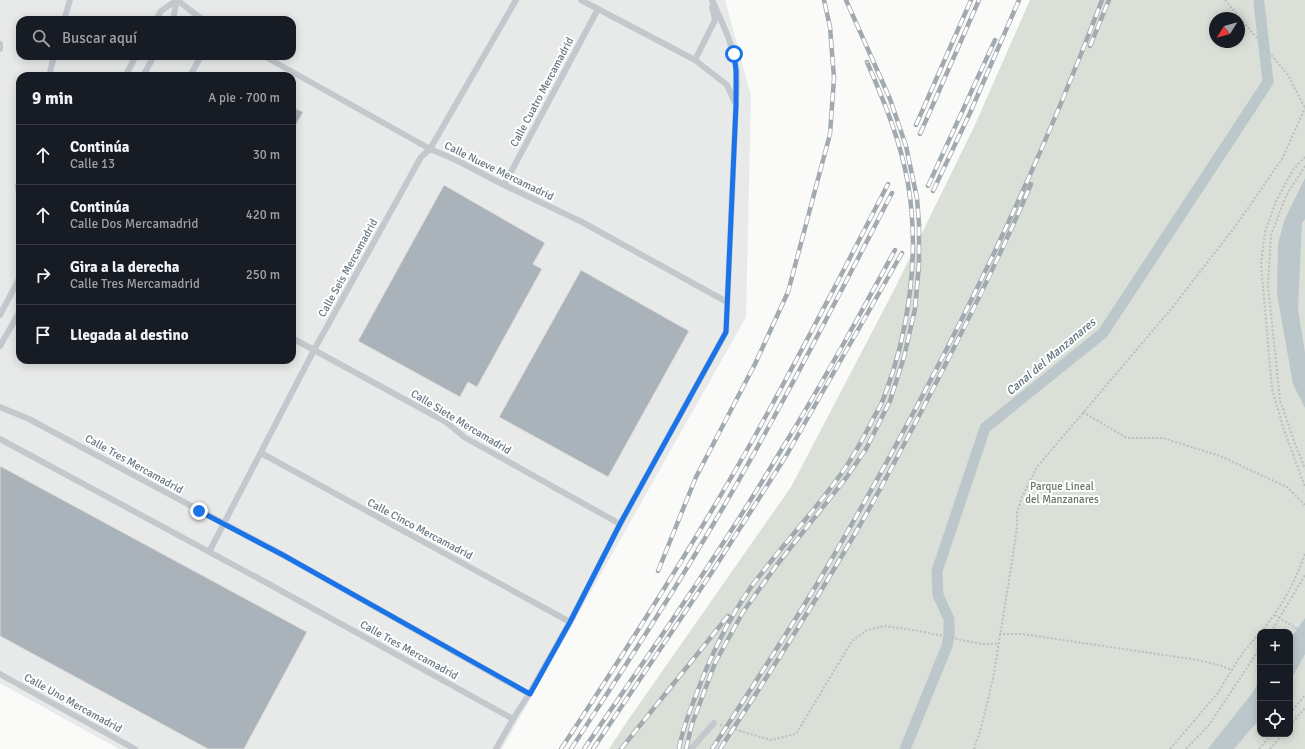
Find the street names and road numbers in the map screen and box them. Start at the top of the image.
street label: Calle Cuatro Mercamadrid [508,35,577,149]
street label: Calle Nueve Mercamadrid [442,139,556,203]
street label: Calle Seis Mercamadrid [316,216,381,319]
street label: Calle Siete Mercamadrid [408,387,514,457]
street label: Calle Tres Mercamadrid [83,432,185,496]
street label: Calle Cinco Mercamadrid [365,496,475,562]
street label: Calle Tres Mercamadrid [358,618,460,682]
street label: Calle Uno Mercamadrid [22,671,124,735]

